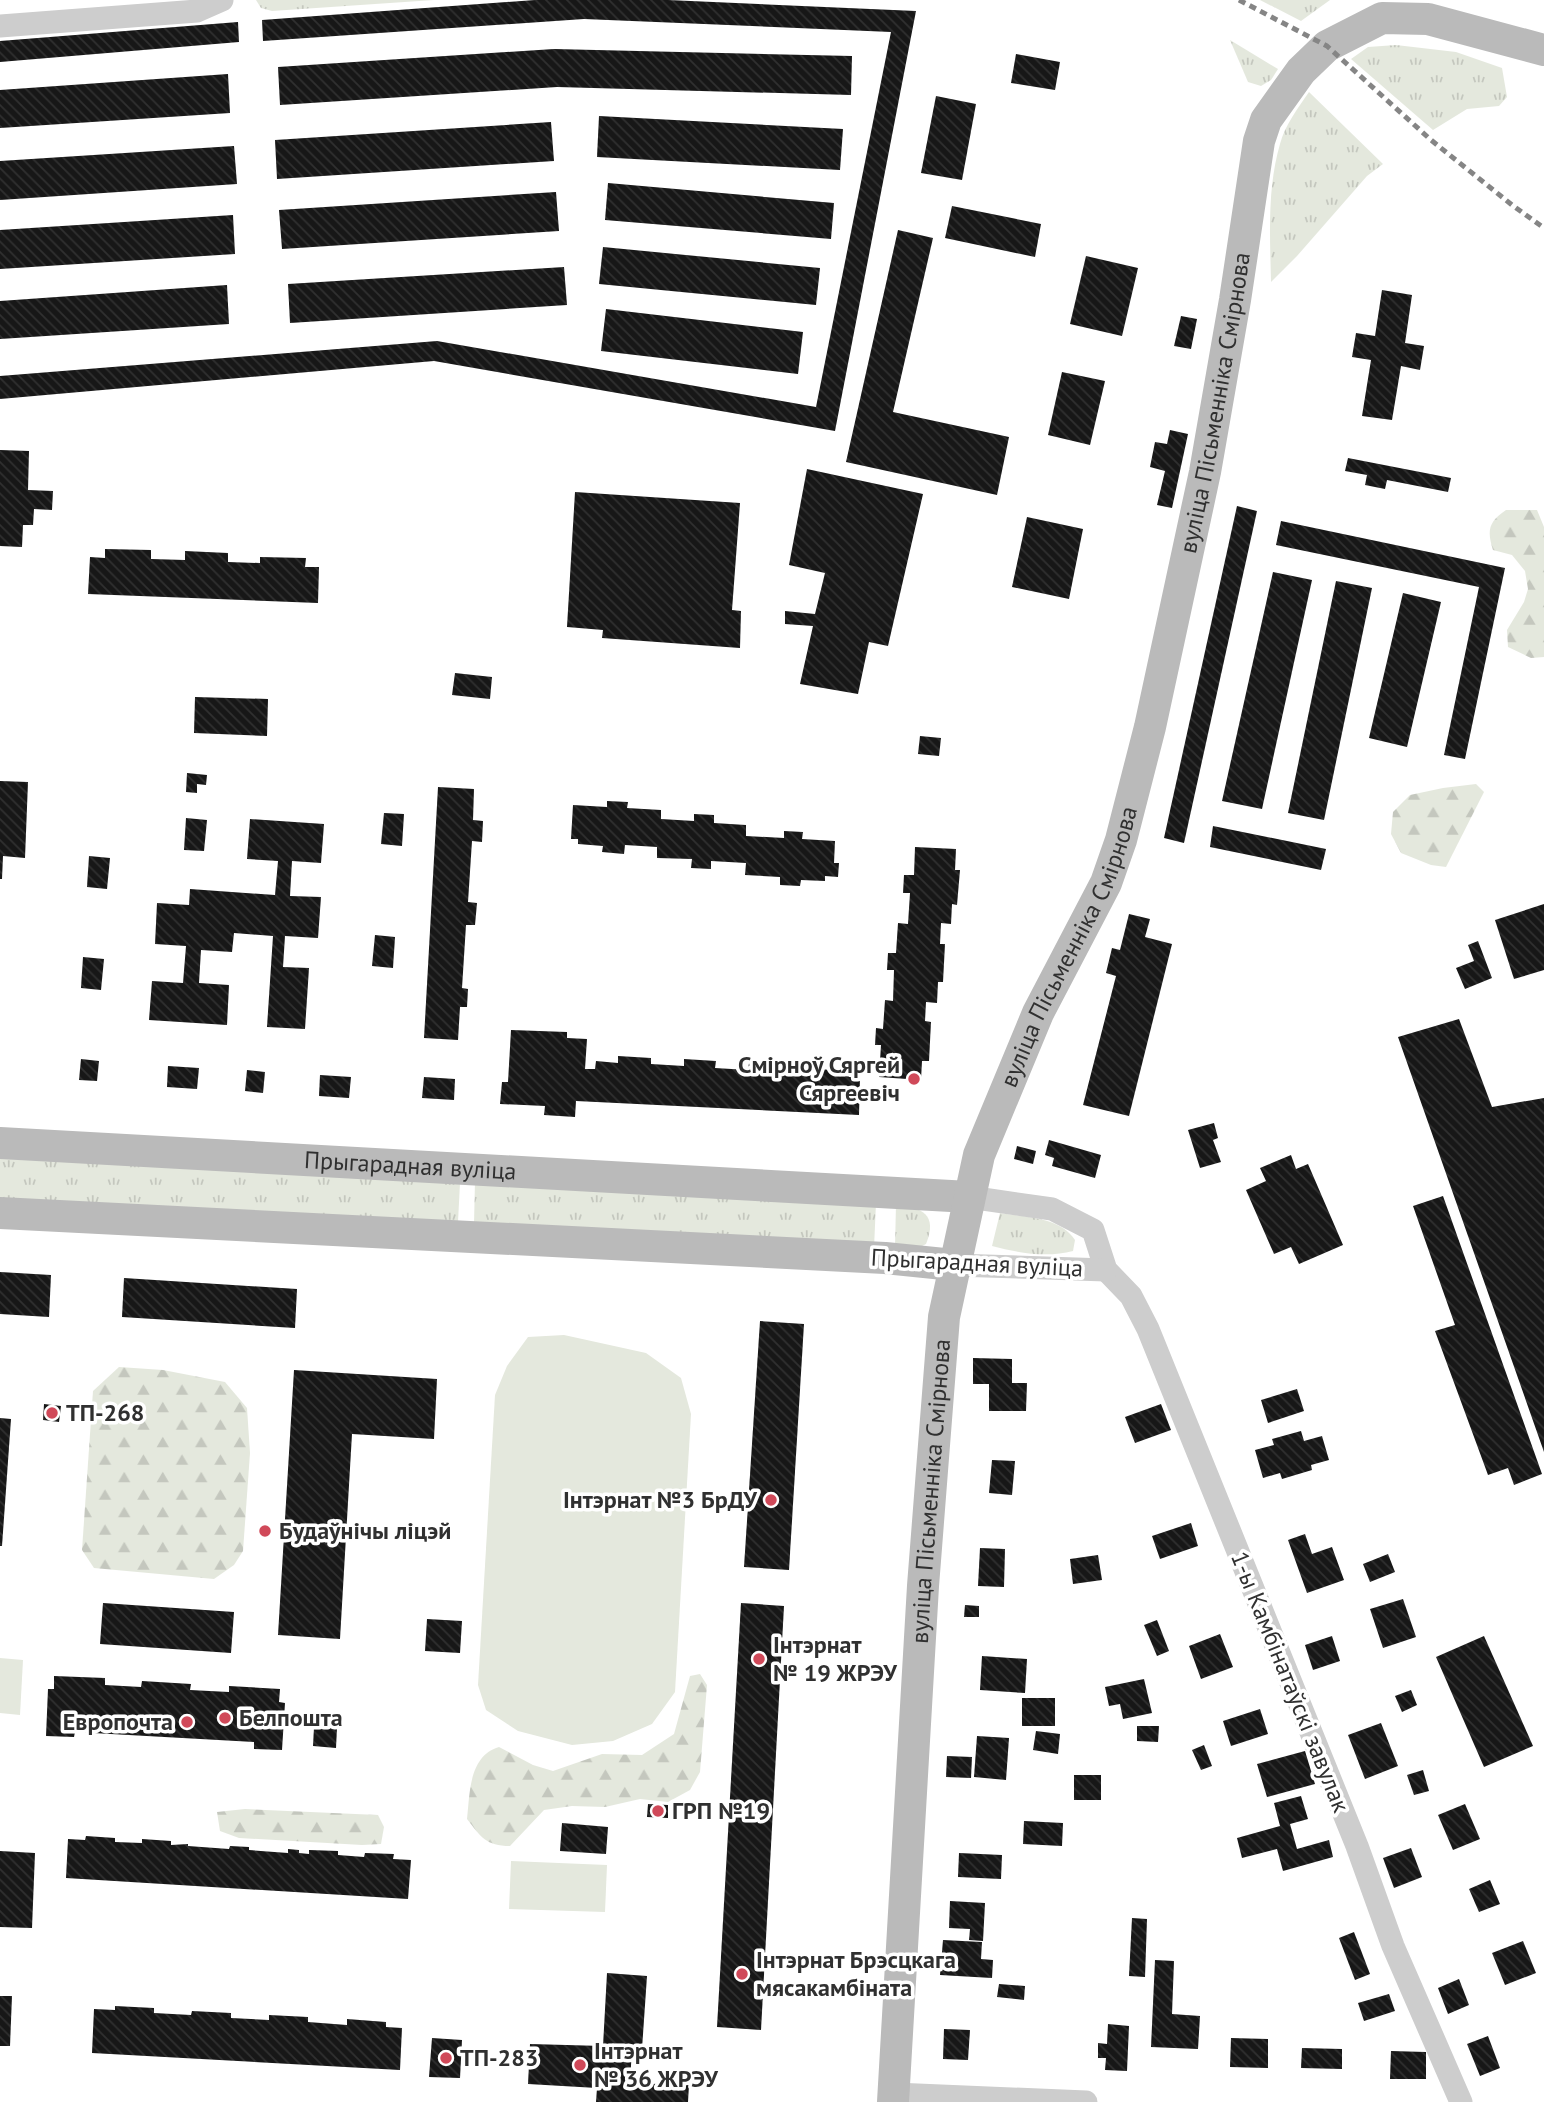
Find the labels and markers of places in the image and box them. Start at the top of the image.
place label: Смірноў Сяргей Сяргеевіч [738,1049,900,1108]
marker: Смірноў Сяргей Сяргеевіч [906,1071,922,1087]
place label: ТП-268 [66,1397,144,1428]
marker: ТП-268 [44,1405,60,1421]
place label: Інтэрнат №3 БрДУ [563,1484,757,1515]
marker: Інтэрнат №3 БрДУ [763,1492,779,1508]
place label: Будаўнічы ліцэй [279,1515,451,1546]
marker: Будаўнічы ліцэй [257,1523,273,1539]
place label: Інтэрнат № 19 ЖРЭУ [773,1629,897,1688]
marker: Інтэрнат № 19 ЖРЭУ [751,1651,767,1667]
place label: Белпошта [239,1702,343,1733]
place label: Европочта [63,1706,173,1737]
marker: Белпошта [217,1710,233,1726]
marker: Европочта [179,1714,195,1730]
place label: ГРП №19 [672,1795,770,1826]
marker: ГРП №19 [650,1803,666,1819]
place label: Інтэрнат Брэсцкага мясакамбіната [756,1944,956,2003]
marker: Інтэрнат Брэсцкага мясакамбіната [734,1966,750,1982]
place label: Інтэрнат № 36 ЖРЭУ [594,2035,718,2094]
place label: ТП-283 [460,2042,538,2073]
marker: ТП-283 [438,2050,454,2066]
marker: Інтэрнат № 36 ЖРЭУ [572,2057,588,2073]

